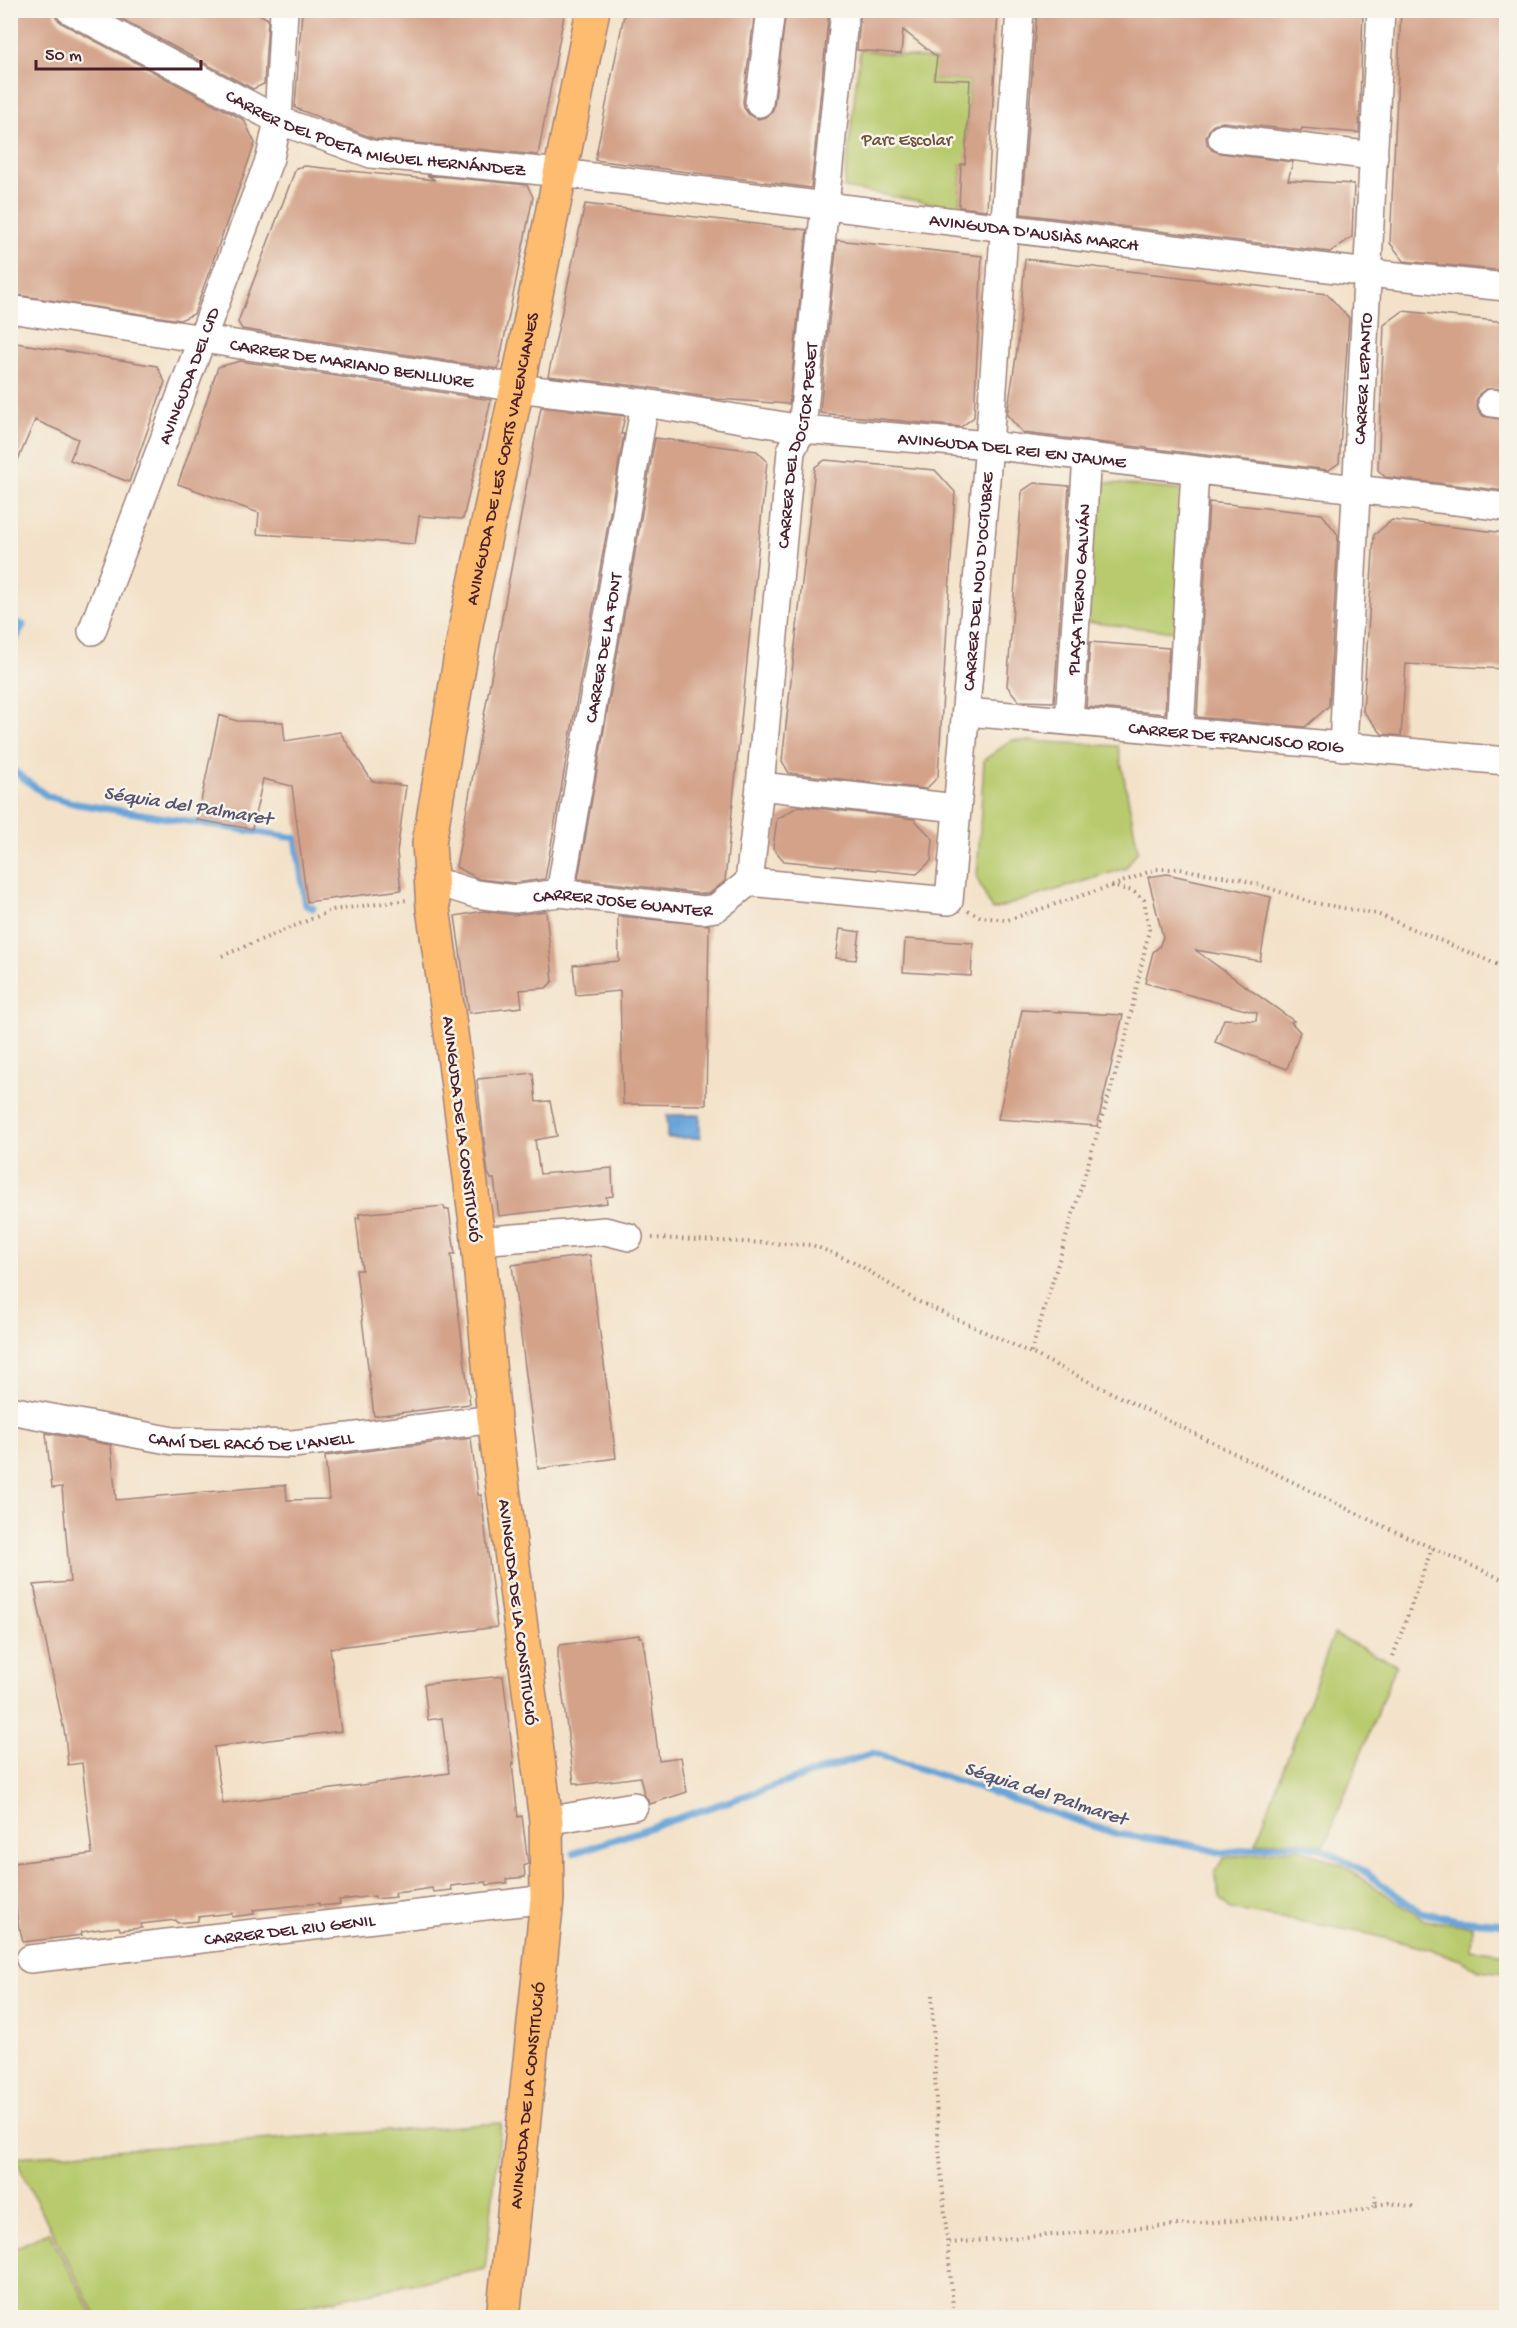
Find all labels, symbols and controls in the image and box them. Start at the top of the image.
scale bar [36,33,201,71]
text: 50 m [45,46,82,67]
street label: CARRER DEL POETA MIGUEL HERNÁNDEZ [221,86,527,182]
park label: Parc Escolar [861,131,954,152]
street label: AVINGUDA D'AUSIÀS MARCH [928,211,1141,258]
street label: AVINGUDA DEL CID [155,305,226,448]
street label: AVINGUDA DE LES CORTS VALENCIANES [463,310,545,607]
street label: CARRER LEPANTO [1351,312,1378,445]
street label: CARRER DE MARIANO BENLLIURE [228,335,476,394]
street label: CARRER DEL DOCTOR PESET [774,340,824,550]
street label: AVINGUDA DEL REI EN JAUME [897,429,1128,474]
street label: CARRER DEL NOU D'OCTUBRE [959,471,1000,692]
street label: PLAÇA TIERNO GALVÁN [1064,503,1097,677]
street label: CARRER DE LA FONT [582,571,629,725]
street label: CARRER DE FRANCISCO ROIG [1127,719,1345,759]
water label: Séquia del Palmaret [102,783,277,833]
street label: CARRER JOSE GUANTER [532,885,714,923]
street label: AVINGUDA DE LA CONSTITUCIÓ [436,1015,485,1244]
street label: CAMÍ DEL RACÓ DE L'ANELL [146,1428,356,1457]
street label: AVINGUDA DE LA CONSTITUCIÓ [492,1498,541,1727]
water label: Séquia del Palmaret [961,1758,1133,1834]
street label: CARRER DEL RIU GENIL [203,1911,377,1952]
street label: AVINGUDA DE LA CONSTITUCIÓ [507,1981,551,2210]

